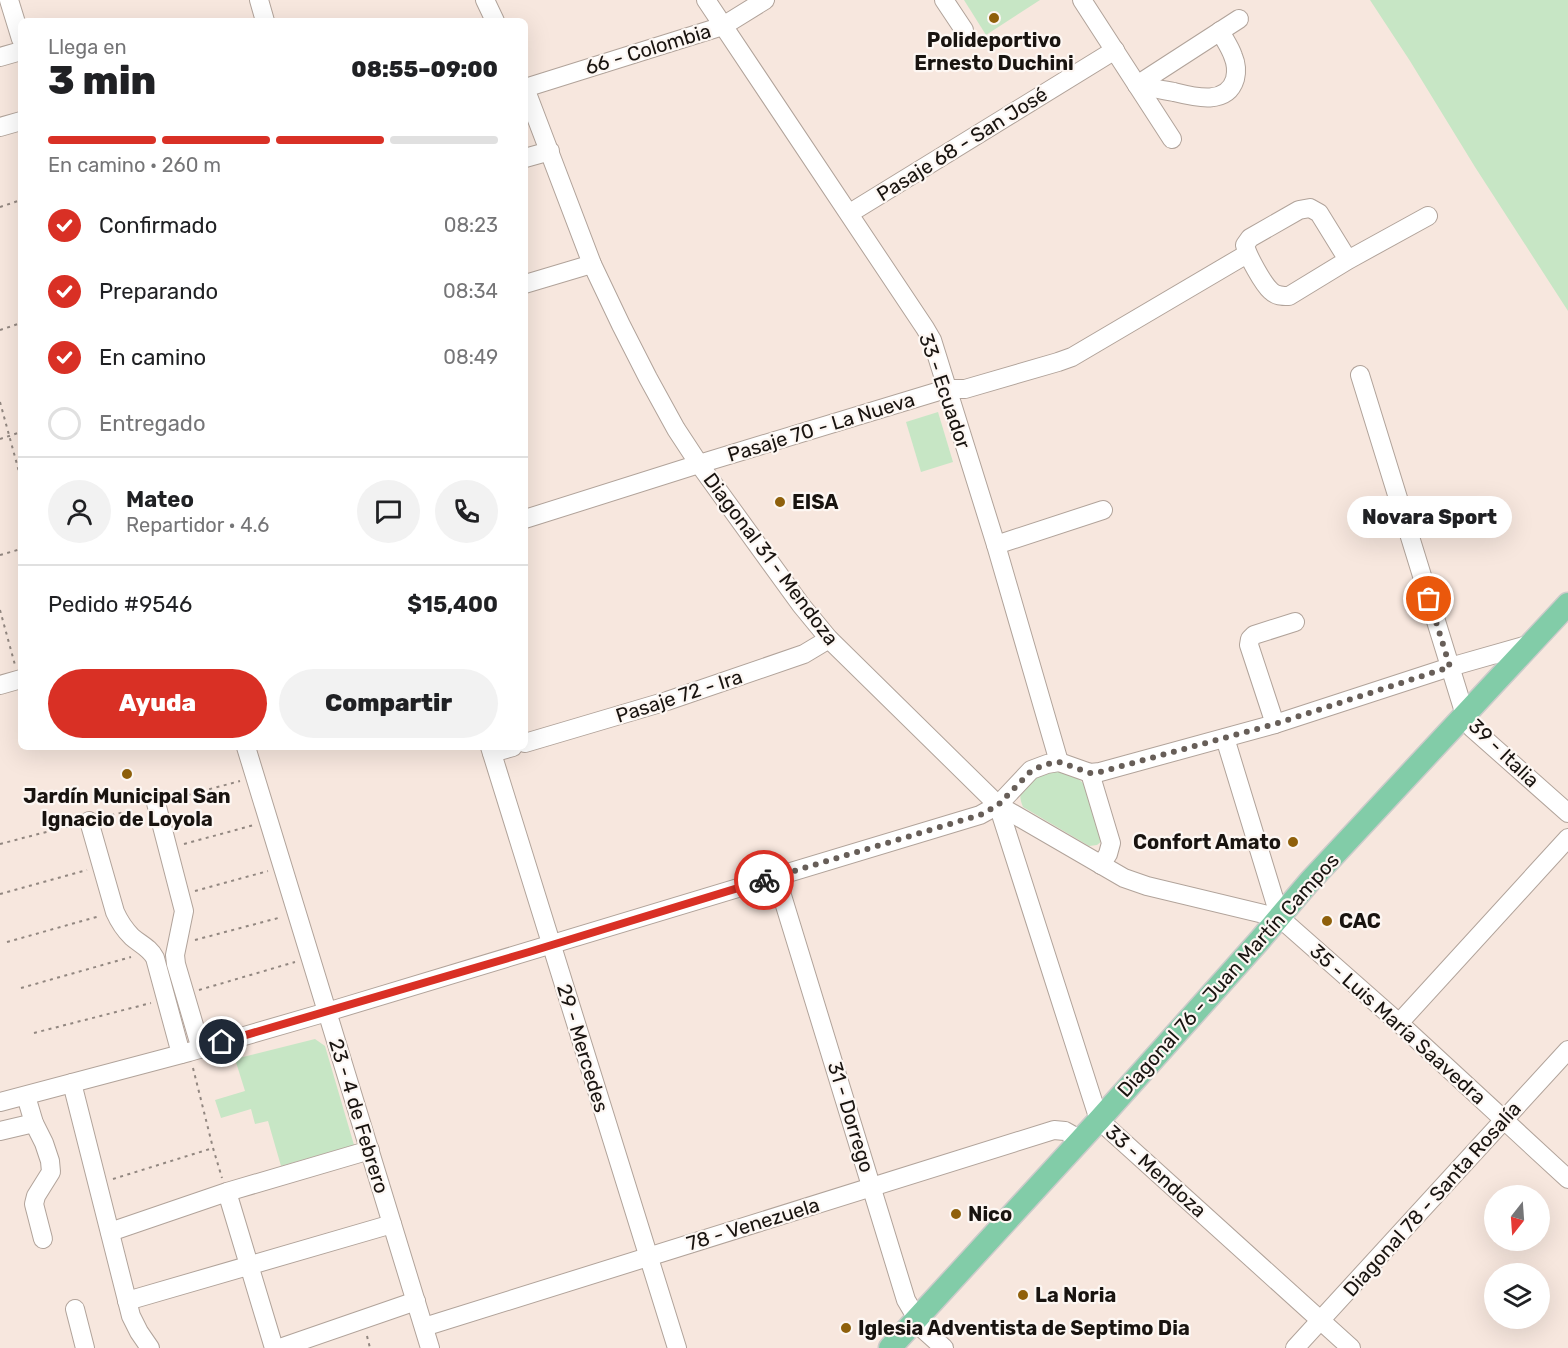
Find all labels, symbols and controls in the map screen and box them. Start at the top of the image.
marker: Polideportivo Ernesto Duchini [987,11,1001,25]
street label: 66 - Colombia [582,18,714,80]
place label: Polideportivo Ernesto Duchini [914,28,1074,75]
text: Llega en [48,35,127,59]
text: 08:55–09:00 [351,56,498,83]
text: 3 min [48,58,156,104]
street label: Pasaje 68 - San José [872,82,1052,206]
text: En camino · 260 m [48,153,221,177]
icon: check [48,209,81,242]
text: Confirmado [99,212,217,239]
text: 08:23 [444,213,498,237]
icon: check [48,275,81,308]
text: Preparando [99,278,218,305]
text: 08:34 [443,279,498,303]
street label: 33 - Ecuador [914,330,976,452]
icon: check [48,341,81,374]
text: En camino [99,344,206,371]
text: 08:49 [443,345,498,369]
street label: Pasaje 70 - La Nueva [725,387,917,467]
text: Entregado [99,410,206,437]
street label: Diagonal 31 - Mendoza [698,468,844,650]
button: person [48,480,111,543]
button: chat [357,480,420,543]
button: phone [435,480,498,543]
text: Mateo [126,486,194,513]
place label: EISA [792,490,839,514]
marker: EISA [773,495,787,509]
callout: Novara Sport [1346,497,1512,539]
text: Novara Sport [1362,505,1497,529]
text: Repartidor · 4.6 [126,513,269,537]
pin [1403,573,1454,624]
icon: bag [1412,582,1445,615]
text: Pedido #9546 [48,591,192,618]
text: $15,400 [407,591,498,618]
street label: Pasaje 72 - Ira [613,664,745,728]
button: Ayuda [48,669,267,738]
button: Compartir [279,669,498,738]
street label: 39 - Italia [1464,714,1544,792]
marker: Jardín Municipal San Ignacio de Loyola [120,767,134,781]
place label: Jardín Municipal San Ignacio de Loyola [23,784,231,831]
place label: Confort Amato [1133,830,1281,854]
marker: Confort Amato [1286,835,1300,849]
street label: Diagonal 76 - Juan Martín Campos [1112,848,1344,1102]
courier [734,850,794,910]
icon: bike [748,864,781,897]
place label: CAC [1339,909,1381,933]
marker: CAC [1320,914,1334,928]
street label: 35 - Luis María Saavedra [1305,939,1491,1109]
street label: 29 - Mercedes [552,981,614,1115]
pin [196,1016,247,1067]
icon: home [205,1025,238,1058]
street label: 23 - 4 de Febrero [324,1036,394,1196]
street label: 31 - Dorrego [823,1059,879,1175]
street label: Diagonal 78 - Santa Rosalía [1338,1097,1526,1301]
street label: 33 - Mendoza [1101,1120,1211,1222]
north arrow [1484,1185,1550,1251]
map controls [1484,1185,1550,1329]
street label: 78 - Venezuela [684,1192,822,1256]
place label: Nico [968,1202,1012,1226]
marker: Nico [949,1207,963,1221]
button: layers [1484,1263,1550,1329]
place label: La Noria [1035,1283,1116,1307]
marker: La Noria [1016,1288,1030,1302]
place label: Iglesia Adventista de Septimo Dia [858,1316,1190,1340]
marker: Iglesia Adventista de Septimo Dia [839,1321,853,1335]

